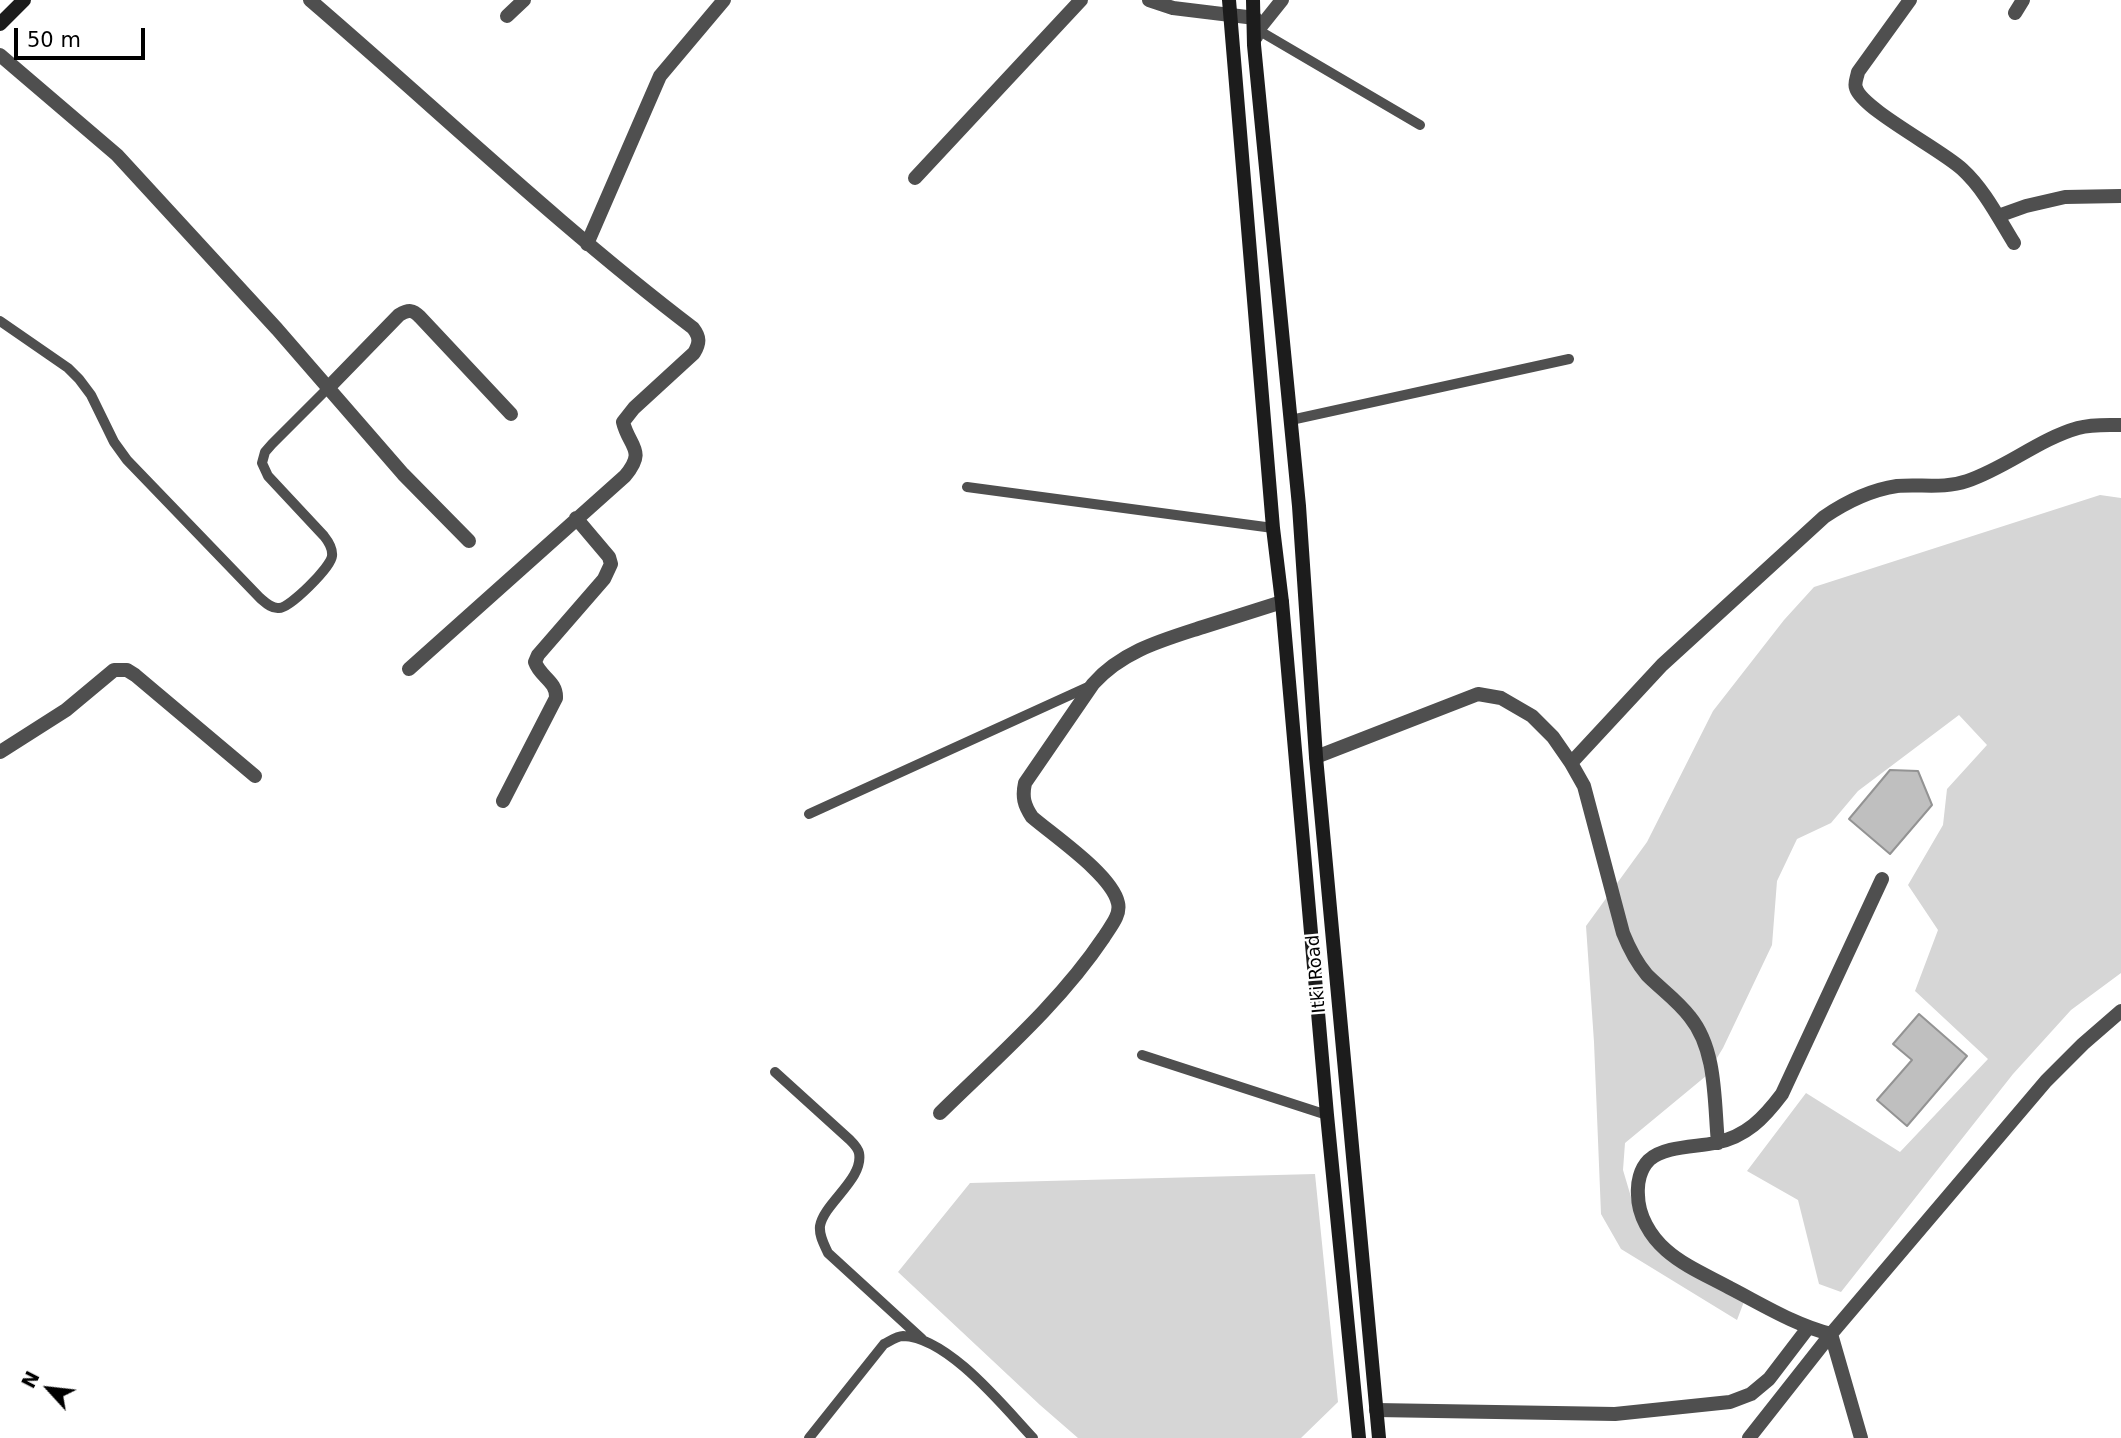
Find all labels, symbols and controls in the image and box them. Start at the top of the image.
scale bar [18,14,149,58]
text: 50 m [27,28,81,52]
street label: Itki Road [1303,934,1331,1014]
north arrow [14,1354,84,1424]
text: N [17,1367,44,1392]

